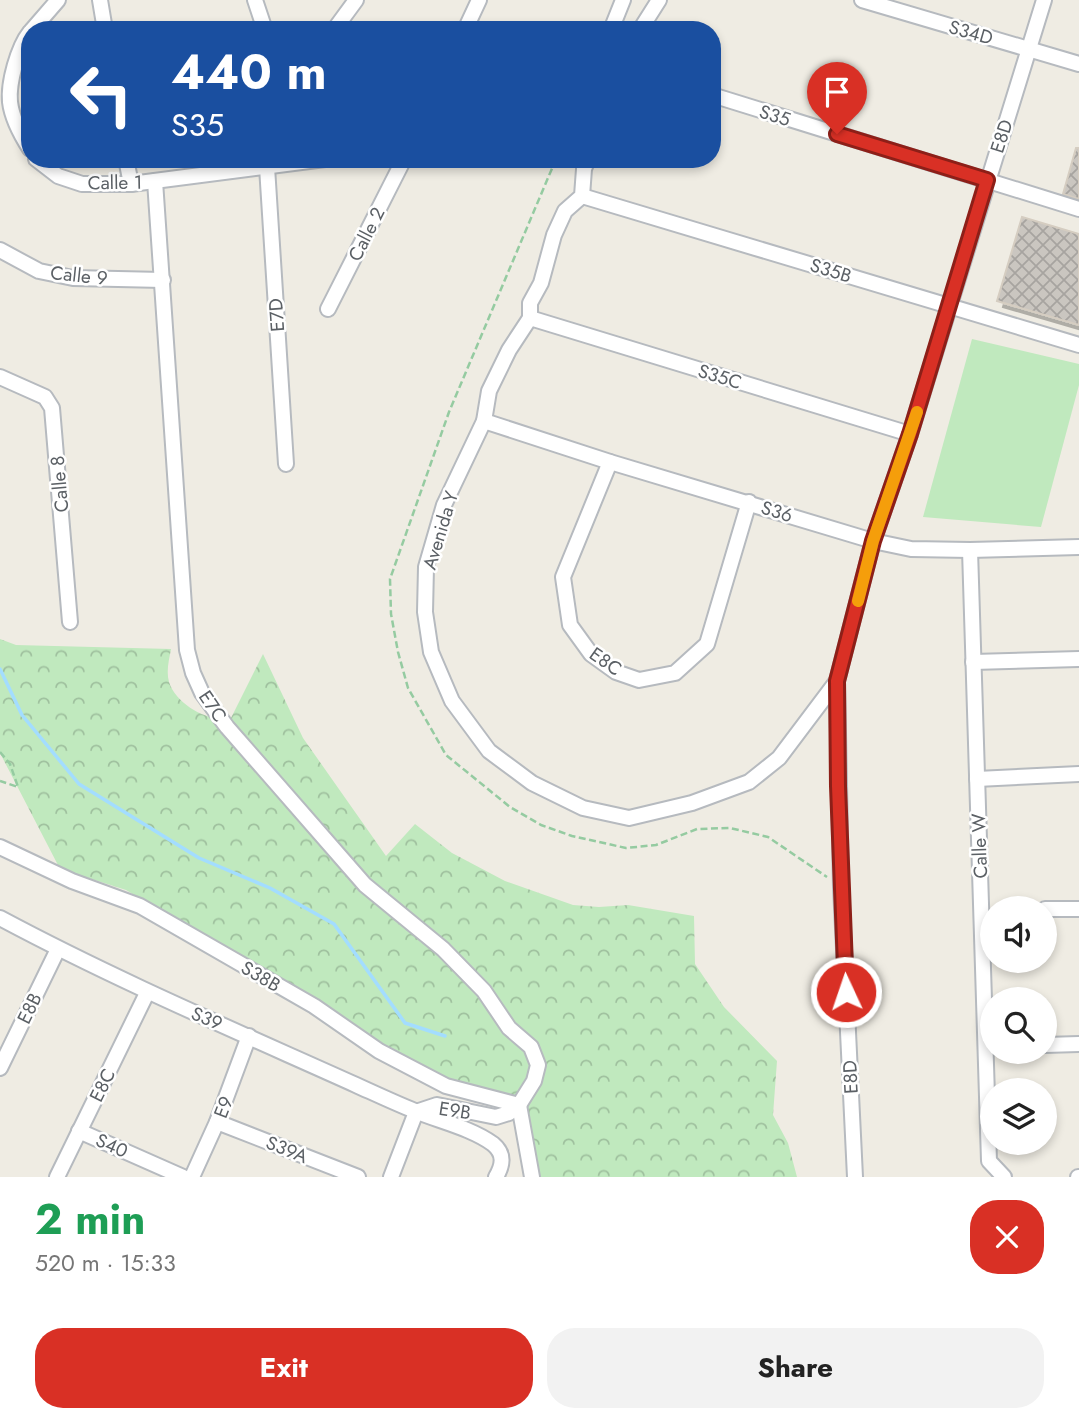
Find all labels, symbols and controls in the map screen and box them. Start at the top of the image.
street label: S34D [946,13,996,52]
text: 440 m [171,37,327,107]
icon: left [56,49,147,140]
pin [807,62,867,134]
icon: arrive [818,73,856,111]
street label: S35 [756,98,794,133]
text: S35 [171,102,224,148]
street label: E8D [983,116,1020,156]
street label: Calle 1 [87,169,143,196]
street label: Calle 2 [341,203,391,266]
street label: S35B [807,251,855,290]
street label: Calle 9 [49,259,109,292]
street label: E7D [262,297,291,333]
street label: S35C [695,357,745,396]
street label: Calle 8 [44,455,75,513]
street label: Avenida Y [416,487,465,573]
street label: S36 [758,494,796,529]
street label: E8C [584,641,627,682]
street label: E7C [192,685,233,728]
street label: Calle W [965,813,994,879]
map controls [980,896,1057,1155]
button: sound [980,896,1057,973]
street label: S38B [236,954,286,999]
position arrow [809,955,883,1029]
button: search [980,987,1057,1064]
street label: E8B [10,988,48,1028]
street label: S39 [187,1000,227,1037]
street label: E8D [836,1059,865,1095]
street label: E8C [83,1064,122,1106]
button: layers [980,1078,1057,1155]
street label: E9 [207,1092,240,1122]
street label: E9B [437,1095,473,1126]
street label: S40 [91,1126,132,1164]
street label: S39A [262,1129,312,1170]
text: 2 min [35,1189,145,1250]
button: close [970,1200,1044,1274]
text: 520 m · 15:33 [35,1246,176,1280]
button: Exit [35,1328,533,1408]
button: Share [547,1328,1044,1408]

